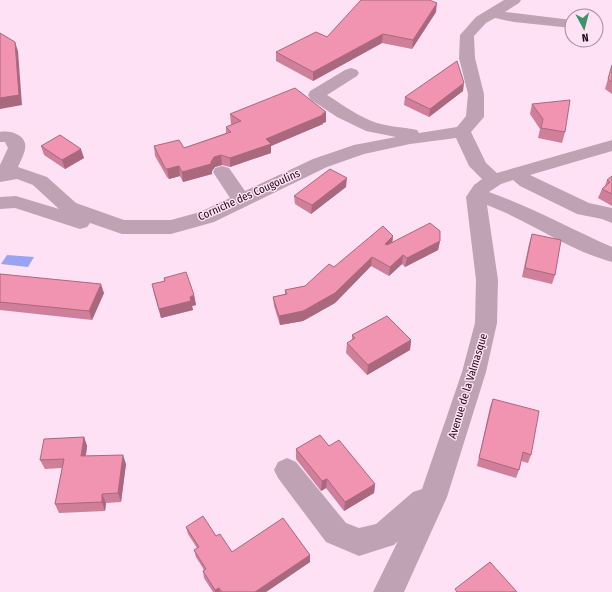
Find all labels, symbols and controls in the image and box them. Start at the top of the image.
north arrow [564,8,604,48]
text: N [581,31,589,44]
street label: Corniche des Cougoulins [196,167,302,223]
street label: Avenue de la Valmasque [446,332,490,440]

